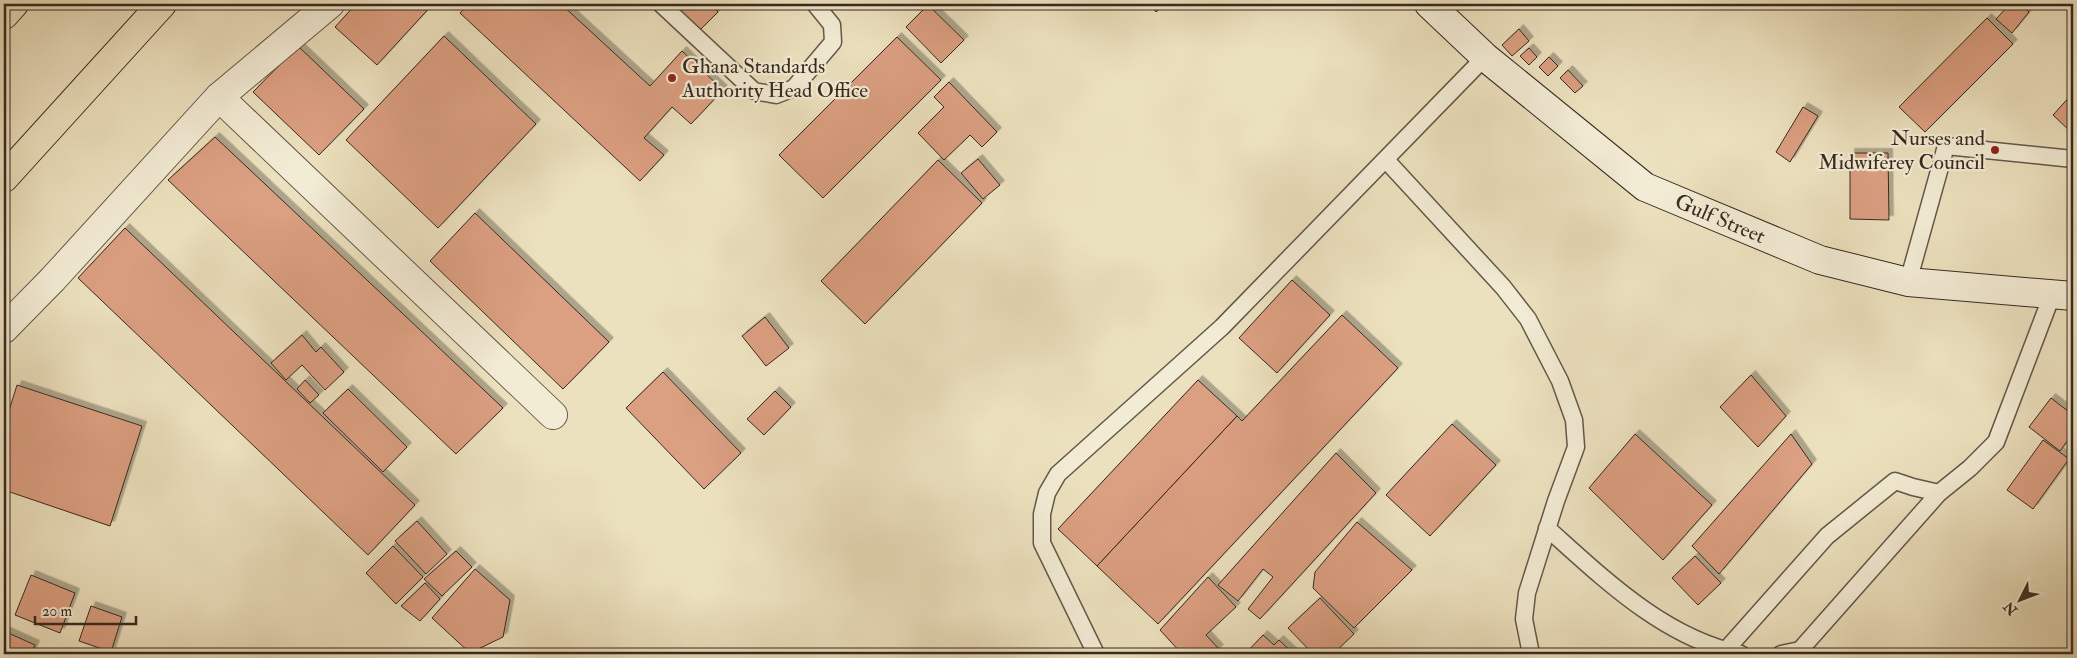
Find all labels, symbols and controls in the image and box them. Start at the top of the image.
place label: Ghana Standards Authority Head Office [681,53,868,104]
marker: Ghana Standards Authority Head Office [666,72,678,84]
place label: Nurses and Midwiferey Council [1818,125,1986,176]
marker: Nurses and Midwiferey Council [1989,144,2001,156]
street label: Gulf Street [1671,188,1770,250]
north arrow [1994,576,2044,626]
scale bar [35,593,136,625]
text: N [2000,598,2022,619]
text: 20 m [42,602,72,621]

